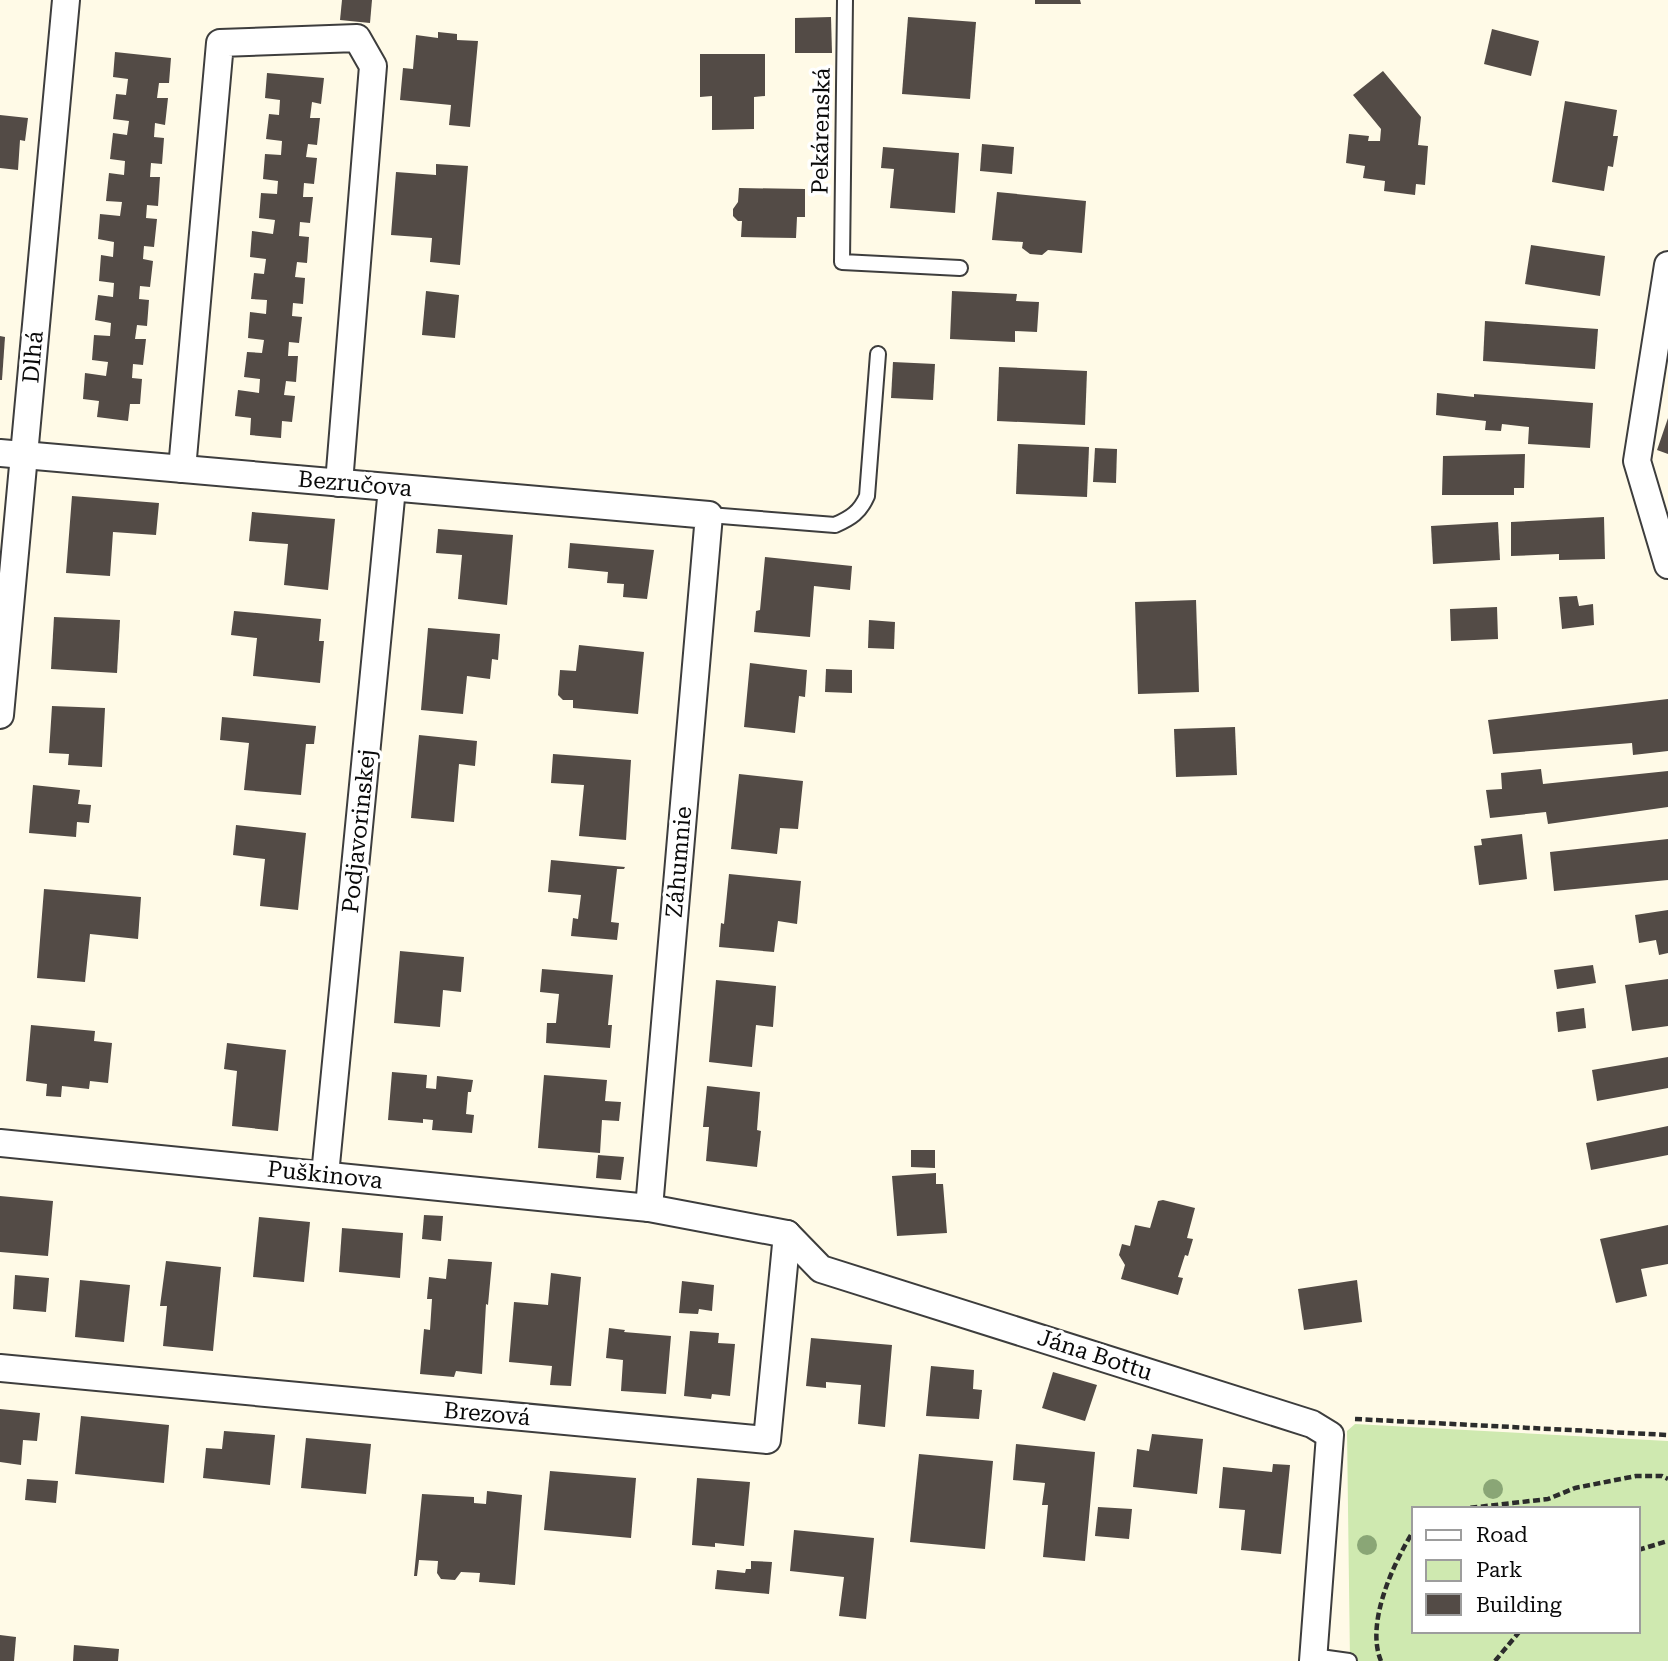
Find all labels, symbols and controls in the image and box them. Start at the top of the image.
street label: Pekárenská [806,67,836,195]
street label: Dlhá [17,329,49,384]
street label: Bezručova [297,466,414,502]
street label: Podjavorinskej [337,748,381,914]
street label: Záhumnie [661,805,697,919]
street label: Puškinova [266,1156,385,1195]
street label: Jána Bottu [1034,1324,1156,1386]
street label: Brezová [443,1397,532,1431]
legend [1412,1507,1640,1633]
text: Road [1476,1523,1528,1547]
text: Park [1476,1558,1522,1582]
text: Building [1476,1593,1562,1617]

